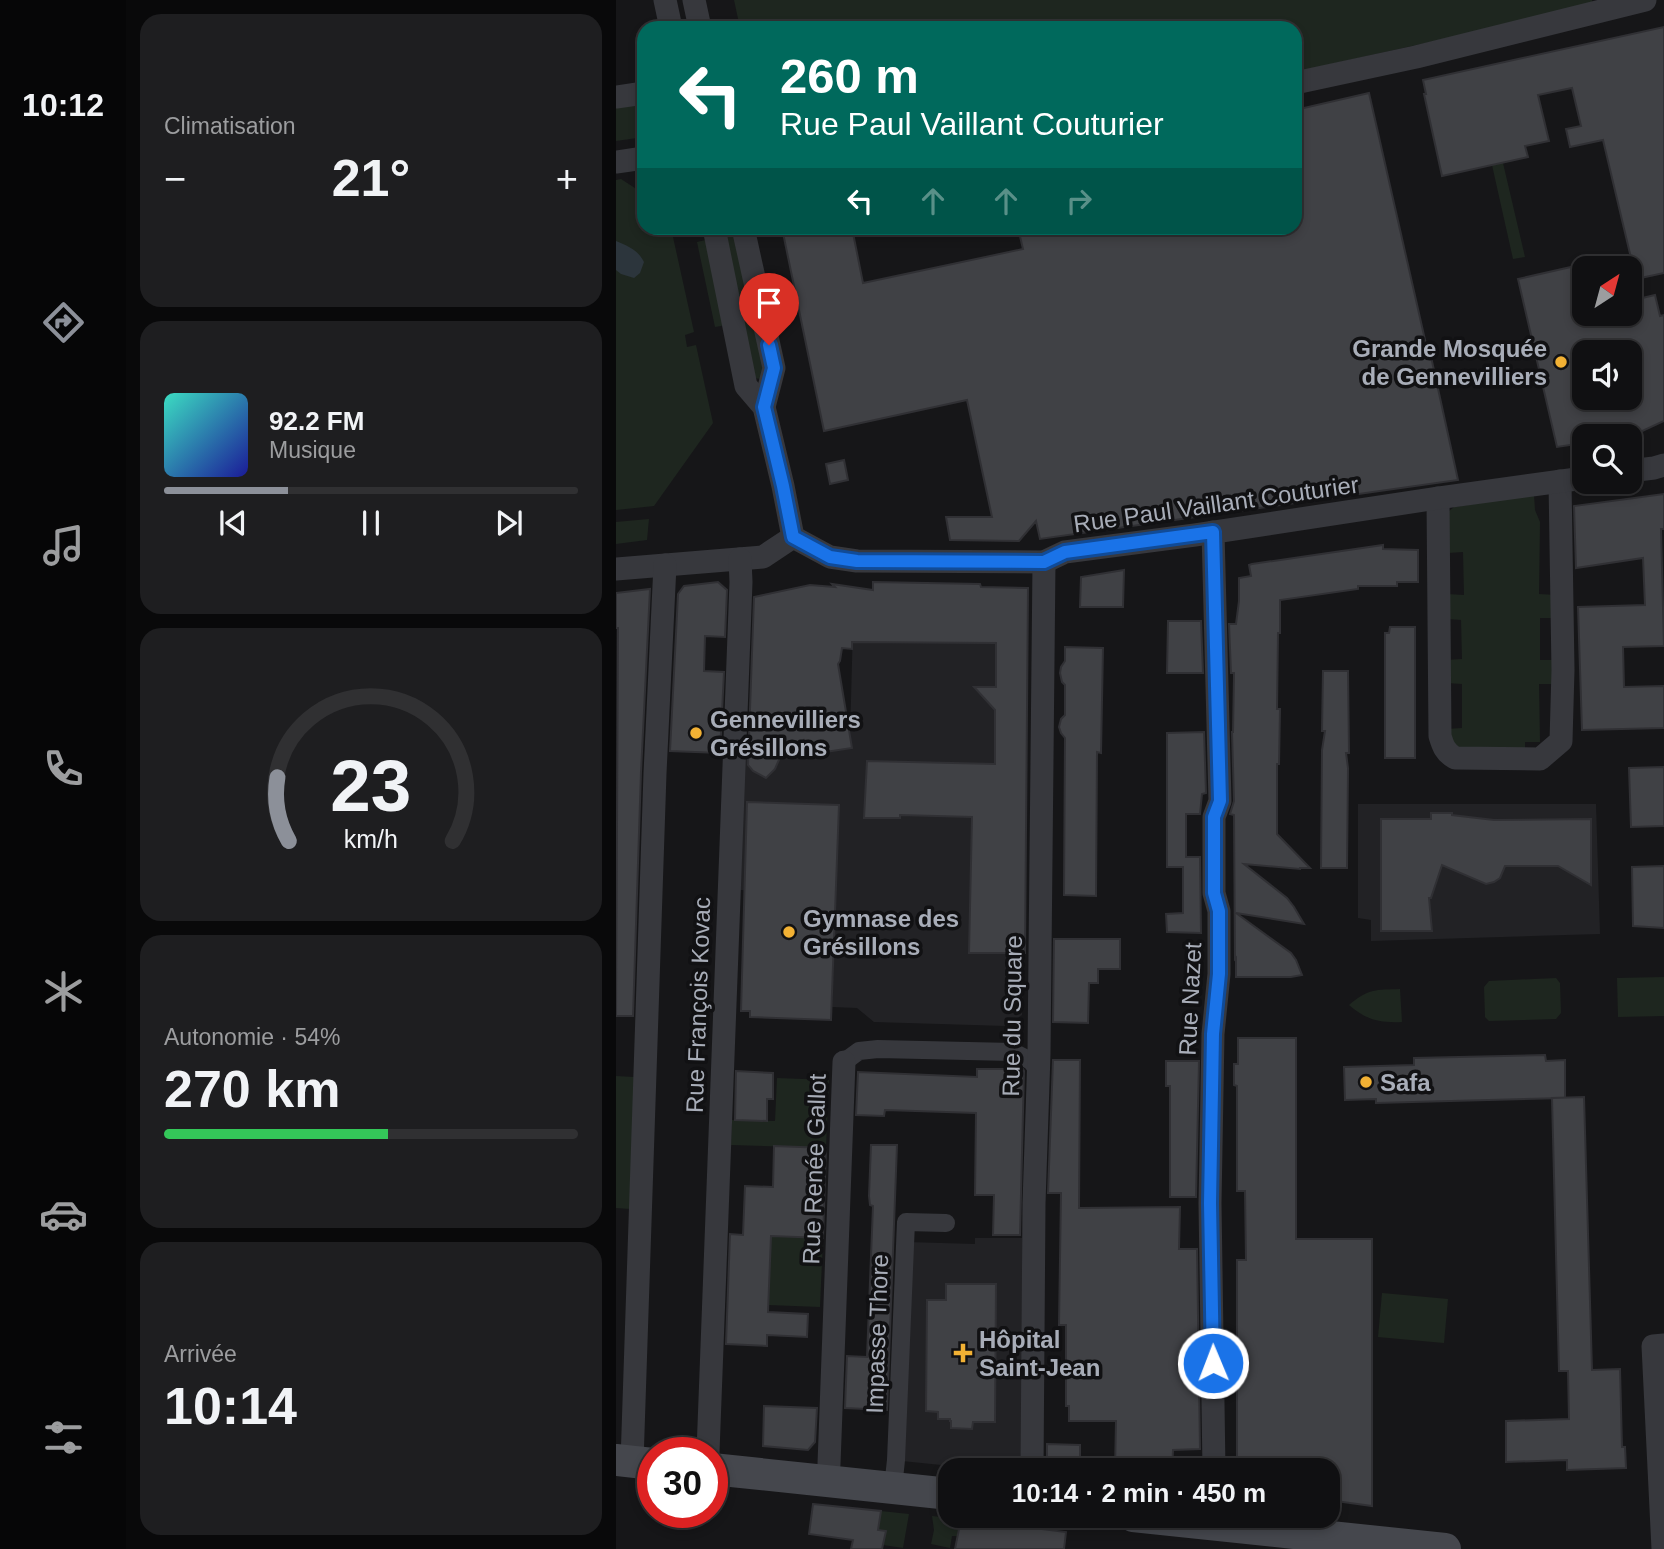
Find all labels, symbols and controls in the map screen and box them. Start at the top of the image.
icon: left [665,49,756,140]
text: 260 m [780,49,919,103]
text: 10:12 [22,87,104,123]
text: Rue Paul Vaillant Couturier [780,106,1164,142]
text: Climatisation [164,113,296,139]
text: 21° [332,149,410,207]
text: − [164,158,186,200]
text: + [556,158,578,200]
icon: left [841,182,879,220]
icon: ahead [914,182,952,220]
icon: ahead [987,182,1025,220]
icon: right [1060,182,1098,220]
north arrow [1572,256,1642,326]
map controls [1572,256,1642,494]
pin [739,273,799,345]
icon: arrive [750,284,788,322]
icon: directions [39,298,88,347]
place label: Grande Mosquée de Gennevilliers [1352,335,1547,390]
button: sound [1572,340,1642,410]
marker: Grande Mosquée de Gennevilliers [1553,354,1569,370]
text: 92.2 FM [269,406,364,436]
button: search [1572,424,1642,494]
text: Musique [269,437,356,463]
street label: Rue Paul Vaillant Couturier [1072,471,1360,537]
icon: previous [214,504,252,542]
icon: pause [352,504,390,542]
icon: next [490,504,528,542]
icon: music [39,521,88,570]
place label: Gennevilliers Grésillons [710,706,861,761]
marker: Gennevilliers Grésillons [688,725,704,741]
icon: phone [39,744,88,793]
text: 23 [331,745,411,826]
text: km/h [344,824,398,852]
street label: Rue François Kovac [681,897,715,1113]
place label: Gymnase des Grésillons [803,905,959,960]
marker: Gymnase des Grésillons [781,924,797,940]
street label: Rue du Square [997,935,1027,1097]
street label: Rue Nazet [1174,941,1206,1056]
icon: climate [39,967,88,1016]
text: Autonomie · 54% [164,1024,340,1050]
text: 270 km [164,1060,340,1118]
place label: Safa [1380,1069,1431,1096]
street label: Rue Renée Gallot [797,1073,831,1265]
marker: Safa [1358,1074,1374,1090]
icon: car [39,1190,88,1239]
street label: Impasse Thore [861,1254,893,1414]
place label: Hôpital Saint-Jean [979,1326,1100,1381]
position arrow [1176,1326,1250,1400]
text: Arrivée [164,1341,237,1367]
marker: Hôpital Saint-Jean [953,1343,973,1363]
text: 10:14 [164,1377,297,1435]
icon: filters [39,1413,88,1462]
speed limit sign: 30 [637,1437,728,1528]
text: 10:14 · 2 min · 450 m [1012,1478,1266,1508]

